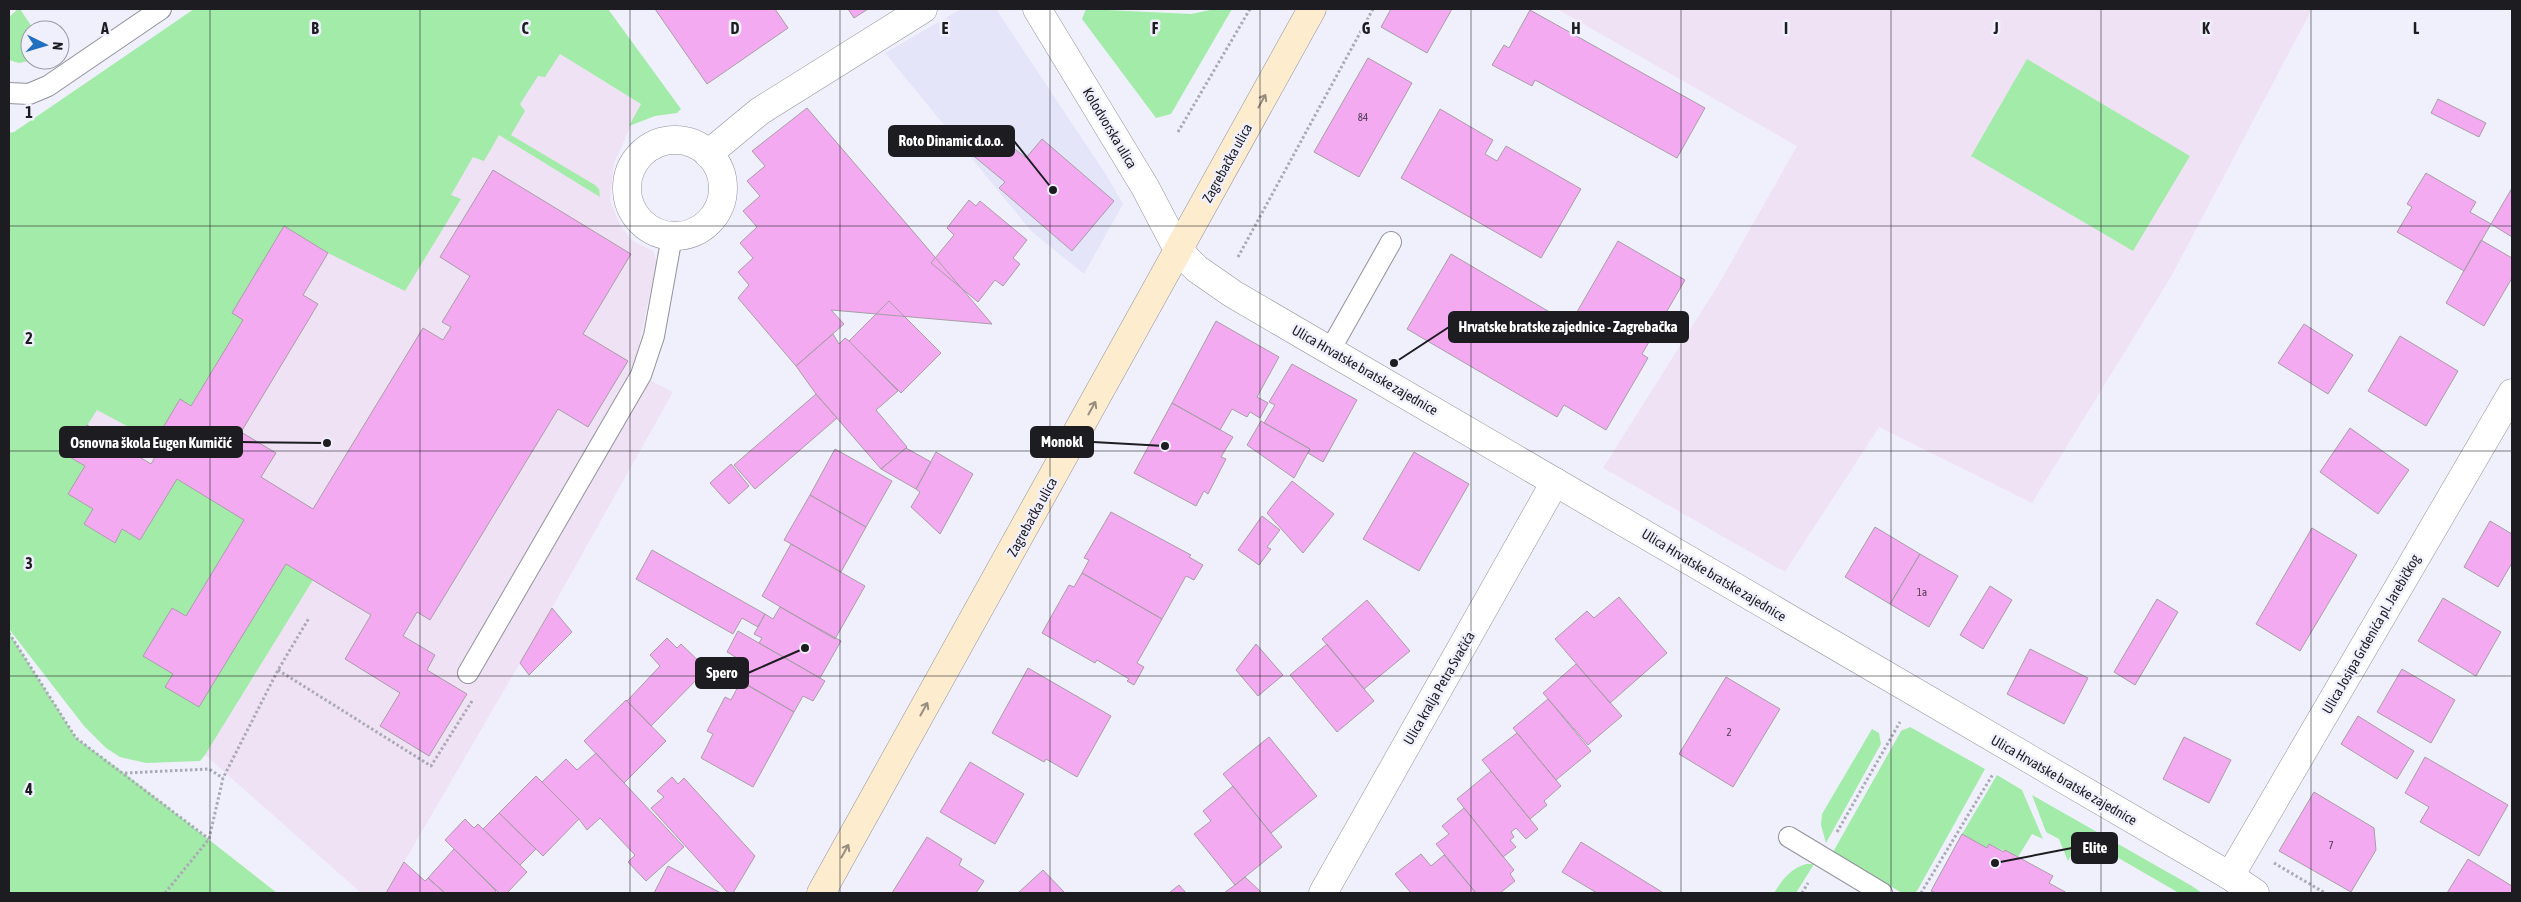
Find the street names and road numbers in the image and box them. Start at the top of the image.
street label: Kolodvorska ulica [1080,85,1140,171]
street label: Zagrebačka ulica [1199,121,1255,205]
street label: Ulica Hrvatske bratske zajednice [1289,322,1441,418]
street label: Zagrebačka ulica [1004,475,1060,559]
street label: Ulica Hrvatske bratske zajednice [1639,525,1789,625]
street label: Ulica Josipa Grdenića pl. Jarebičkog [2319,552,2423,716]
street label: Ulica kralja Petra Svačića [1400,629,1478,747]
street label: Ulica Hrvatske bratske zajednice [1988,732,2140,828]

